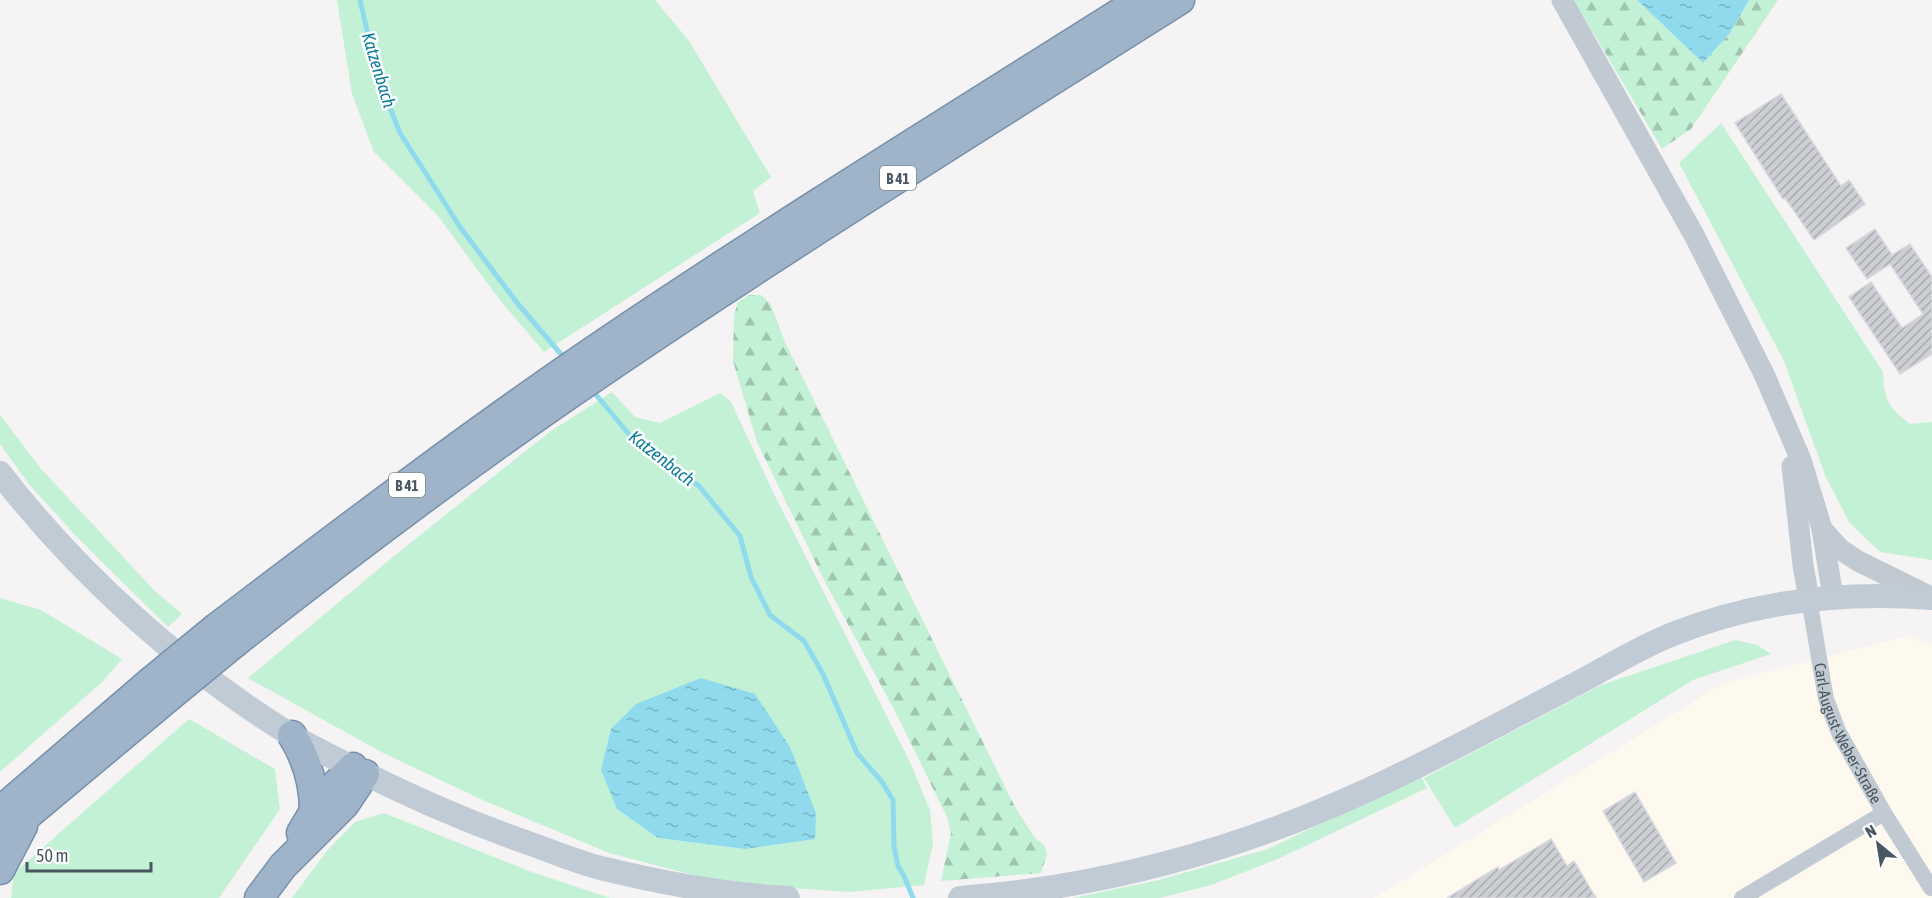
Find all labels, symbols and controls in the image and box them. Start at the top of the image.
water label: Katzenbach [358,30,400,110]
road number: B 41 [880,166,916,190]
water label: Katzenbach [625,426,699,490]
road number: B 41 [389,473,425,497]
street label: Carl-August-Weber-Straße [1811,662,1886,806]
north arrow [1848,814,1908,874]
text: N [1862,821,1879,841]
scale bar [27,835,152,873]
text: 50 m [36,845,68,866]

